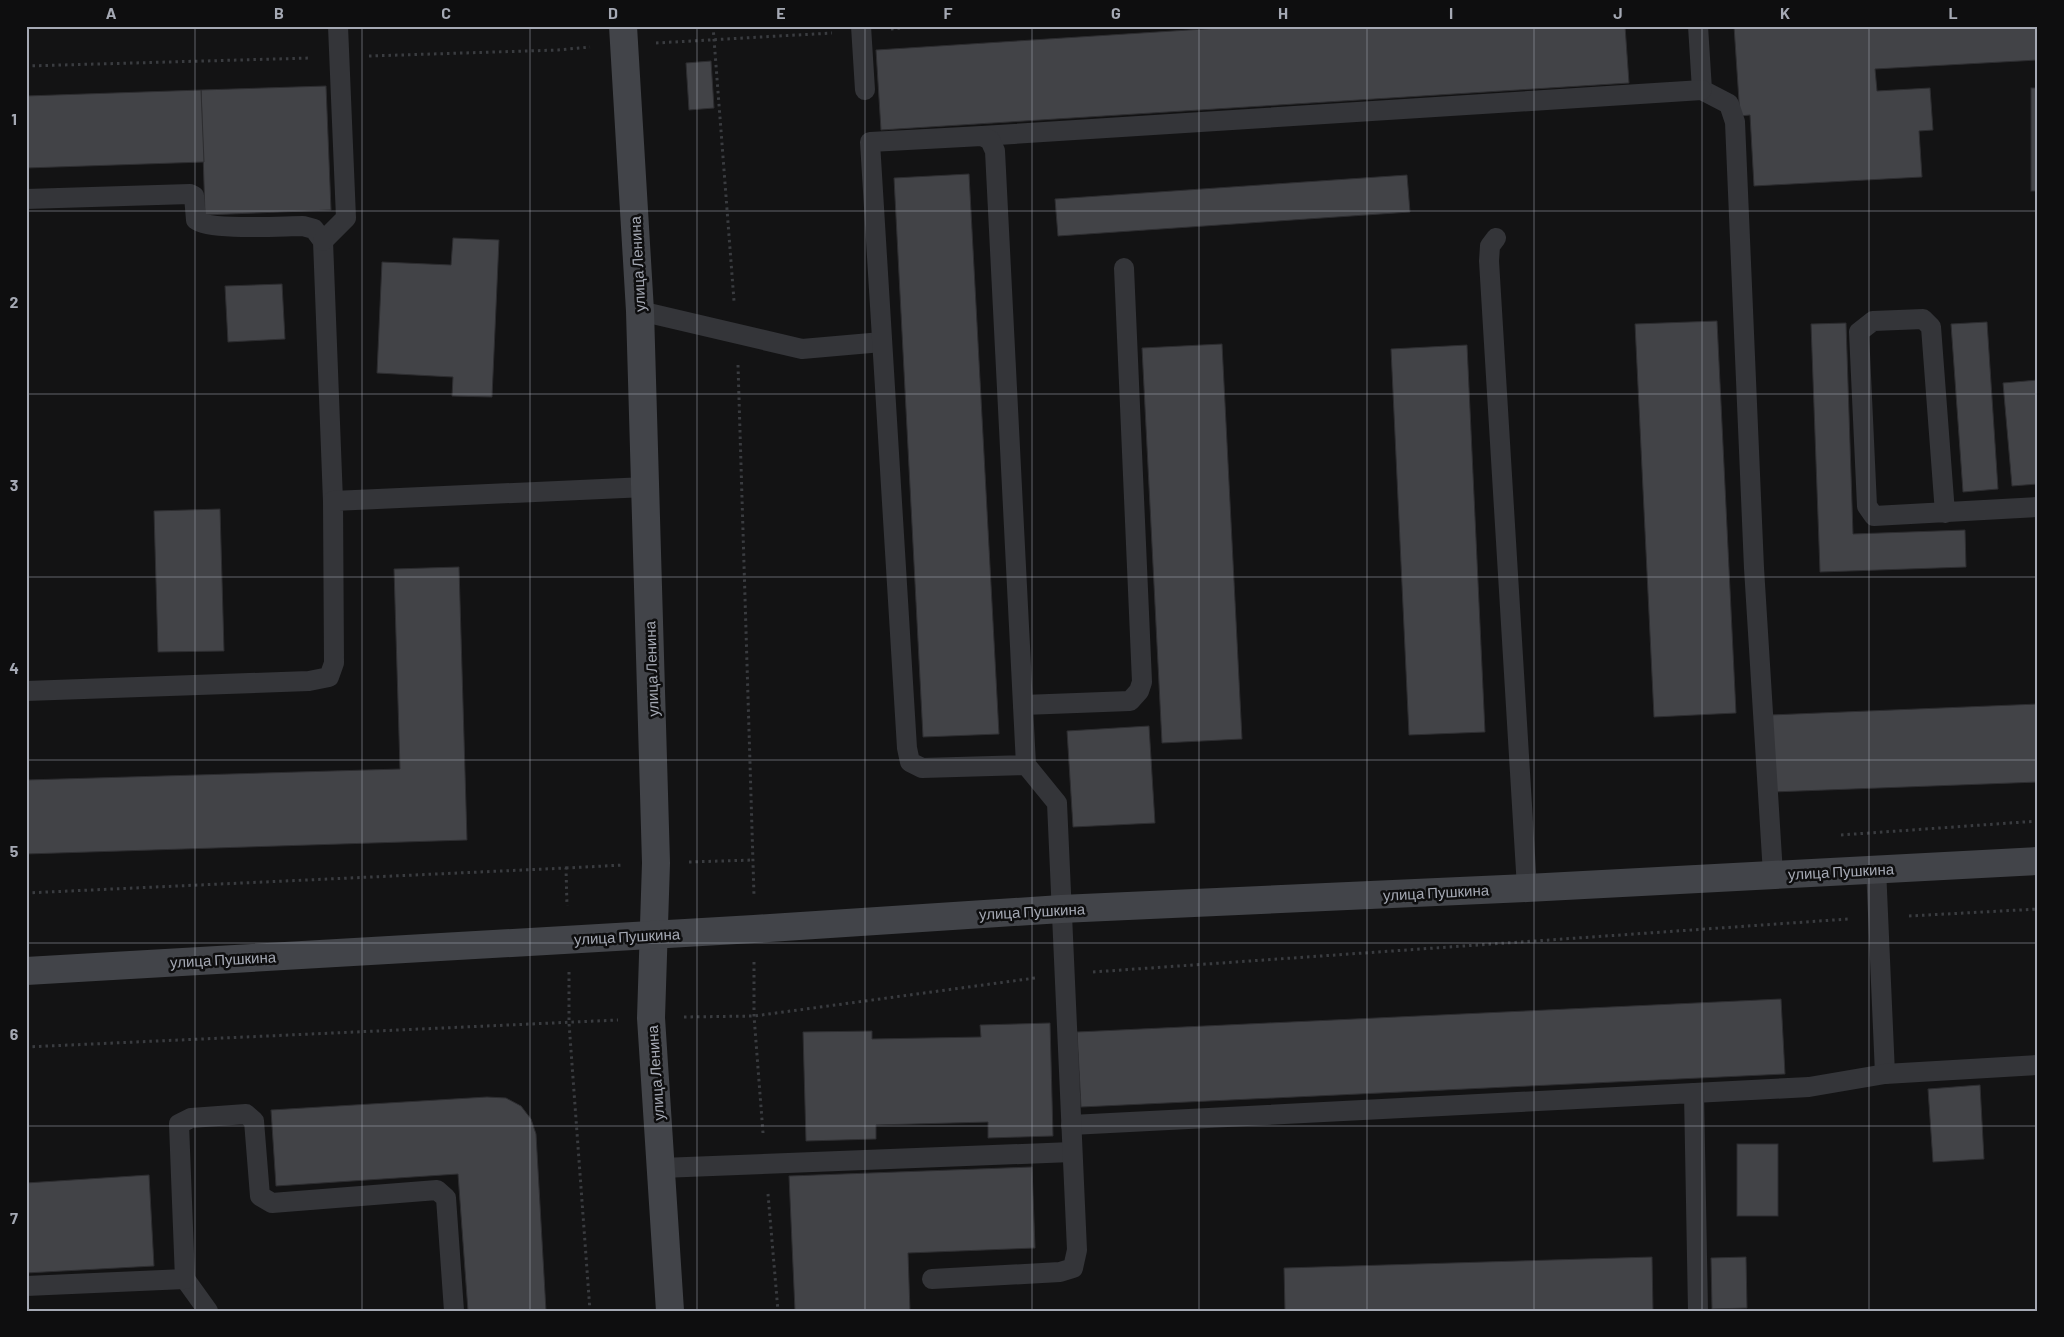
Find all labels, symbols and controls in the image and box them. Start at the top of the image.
text: A [106,3,117,22]
text: B [274,3,284,22]
text: C [441,3,451,22]
text: D [608,3,618,22]
text: E [776,3,786,22]
text: F [944,3,953,22]
text: G [1111,3,1121,22]
text: H [1278,3,1288,22]
text: I [1449,3,1453,22]
text: J [1613,3,1623,22]
text: K [1780,3,1790,22]
text: L [1948,3,1958,22]
text: 1 [11,109,17,128]
street label: улица Ленина [625,215,648,312]
text: 2 [10,292,19,311]
text: 3 [10,475,18,494]
street label: улица Ленина [640,620,662,717]
text: 4 [9,658,19,677]
text: 5 [10,841,19,860]
street label: улица Пушкина [1788,859,1895,883]
street label: улица Пушкина [1383,880,1490,904]
street label: улица Пушкина [979,899,1086,923]
street label: улица Пушкина [574,924,681,948]
street label: улица Пушкина [170,947,277,971]
text: 6 [10,1024,19,1043]
street label: улица Ленина [643,1024,667,1121]
text: 7 [10,1208,18,1227]

